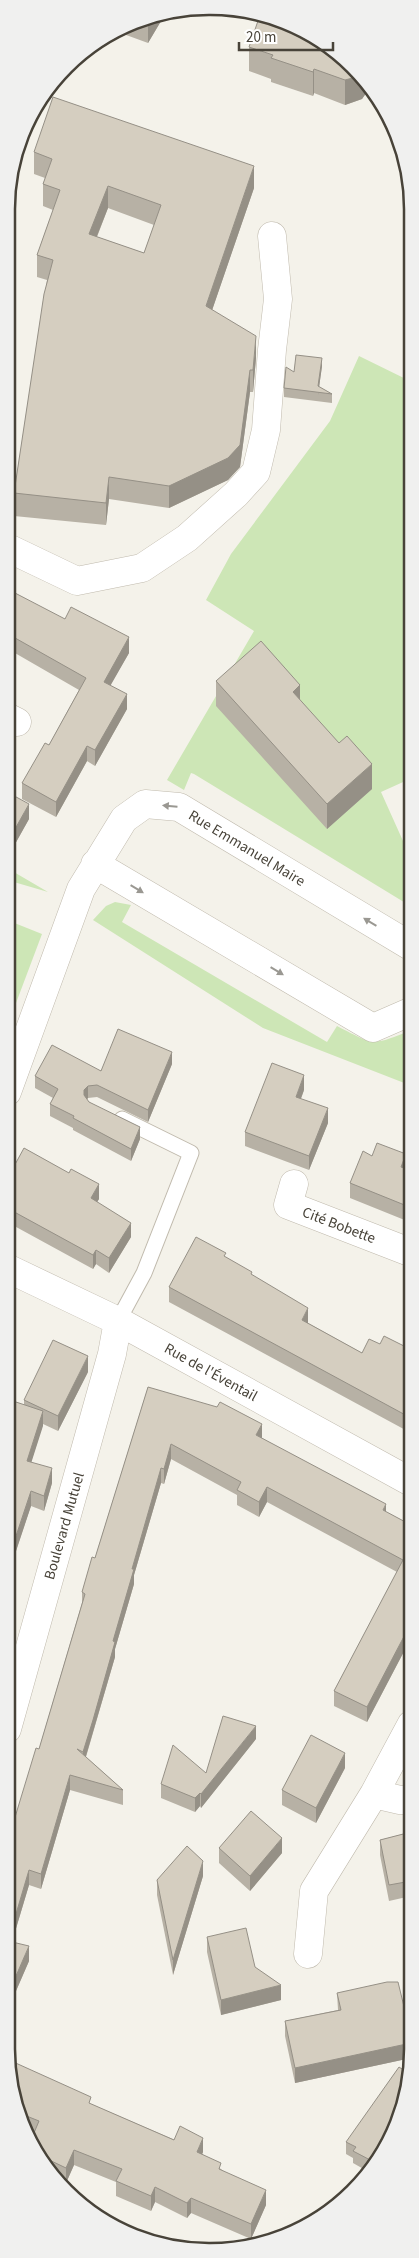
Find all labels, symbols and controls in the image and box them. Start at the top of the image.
scale bar [239,20,333,52]
text: 20 m [246,27,276,48]
one-way arrow [161,802,177,810]
street label: Rue Emmanuel Maire [184,805,309,892]
one-way arrow [131,884,144,893]
one-way arrow [364,918,377,927]
one-way arrow [271,967,284,976]
street label: Cité Bobette [299,1202,379,1249]
street label: Rue de l'Éventail [160,1338,261,1407]
street label: Boulevard Mutuel [39,1470,90,1582]

